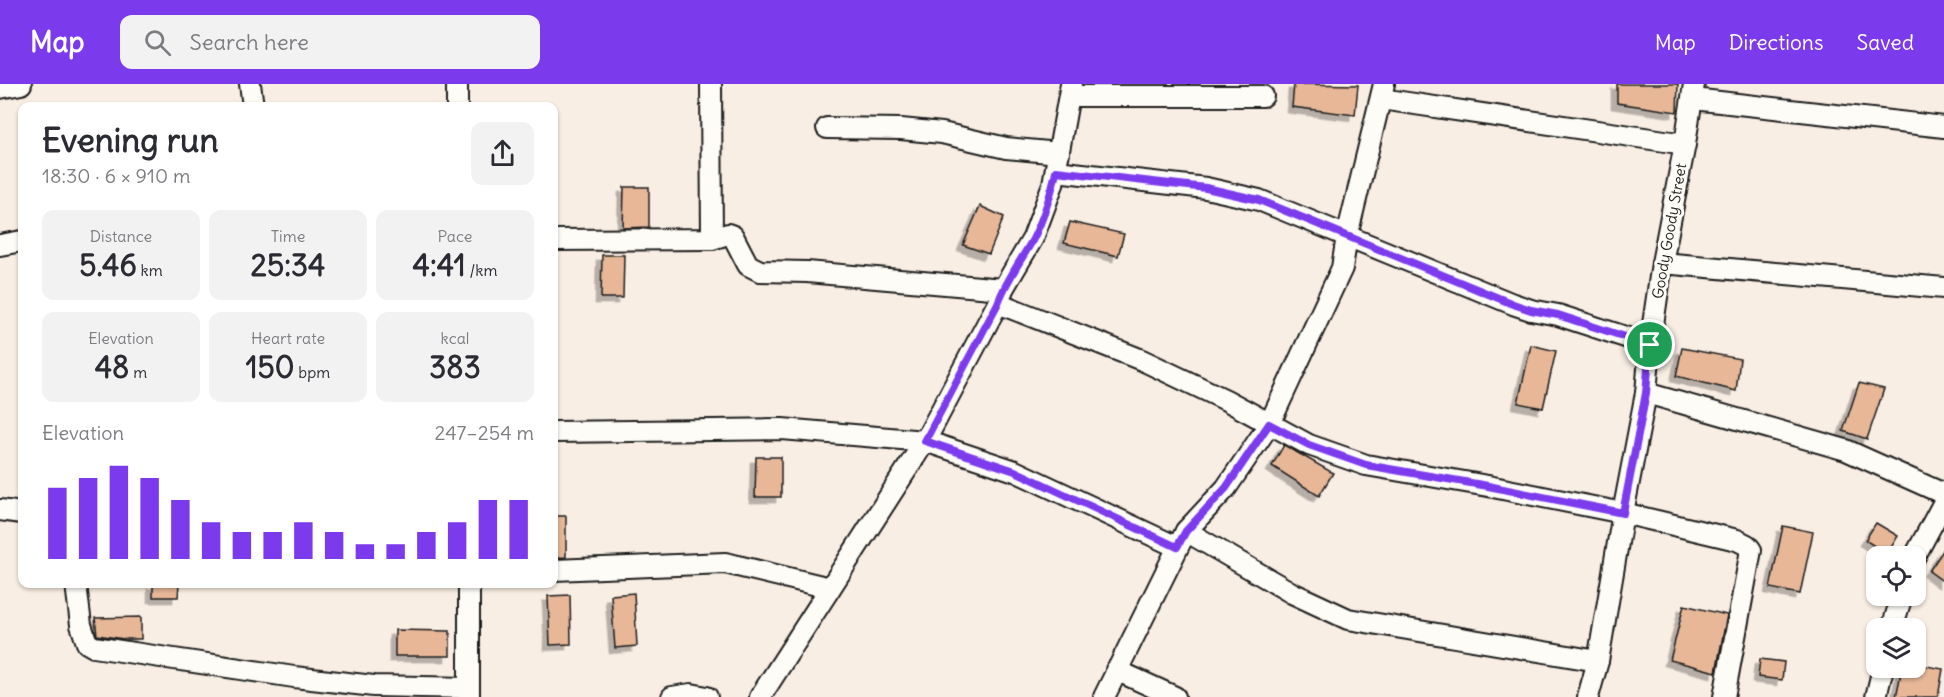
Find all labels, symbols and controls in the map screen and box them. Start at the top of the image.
search box [120,15,540,69]
text: Map [30,24,84,60]
icon: search [141,26,174,59]
text: Search here [189,28,309,56]
text: Map [1655,29,1696,56]
text: Directions [1729,29,1823,56]
text: Saved [1856,29,1914,56]
text: Evening run [42,119,218,161]
button: share [471,122,534,185]
street label: Goody Goody Street [1648,162,1690,300]
text: 18:30 · 6 × 910 m [42,163,191,188]
text: Distance [90,226,152,246]
text: Time [271,226,305,246]
text: Pace [438,226,472,246]
text: 5.46 [79,246,137,284]
text: 25:34 [251,246,325,284]
text: 4:41 [413,246,466,284]
text: km [137,260,163,280]
text: /km [466,260,497,280]
pin [1624,319,1675,370]
text: Elevation [88,328,154,348]
text: Heart rate [251,328,325,348]
text: kcal [441,328,469,348]
icon: arrive [1633,328,1666,361]
text: 48 [95,348,129,386]
text: 150 [246,348,295,386]
text: 383 [429,348,481,386]
text: m [129,362,147,382]
text: bpm [295,362,330,382]
text: Elevation [42,420,124,445]
text: 247–254 m [435,420,534,445]
map controls [1866,546,1926,678]
button: locate [1866,546,1926,606]
button: layers [1866,618,1926,678]

